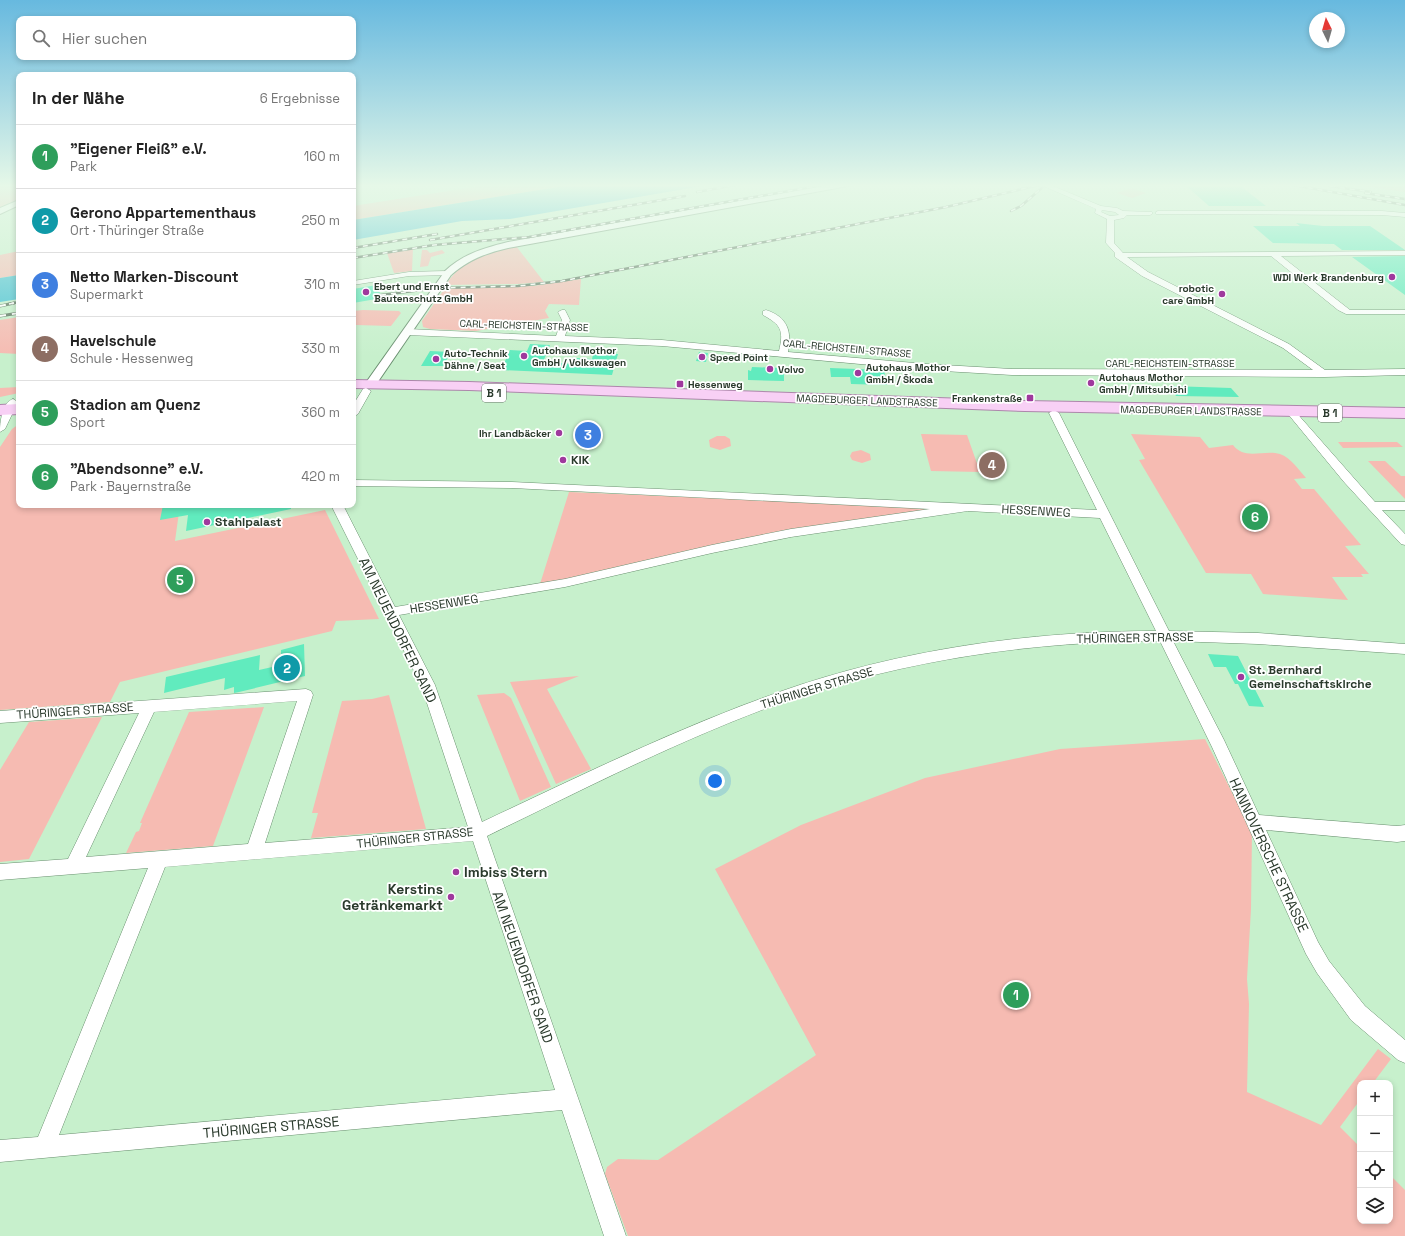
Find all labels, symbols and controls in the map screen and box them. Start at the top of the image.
north arrow [1309,12,1345,48]
search box [16,16,356,60]
icon: search [30,27,52,49]
text: Hier suchen [62,29,147,48]
text: In der Nähe [32,87,124,109]
text: 6 Ergebnisse [260,90,340,107]
text: "Eigener Fleiß" e.V. [70,139,207,158]
text: 1 [42,148,48,165]
text: 160 m [304,148,340,165]
text: Park [70,158,97,175]
text: Gerono Appartementhaus [70,203,256,222]
text: 2 [41,212,49,229]
text: 250 m [302,212,340,229]
text: Ort · Thüringer Straße [70,222,204,239]
text: Netto Marken-Discount [70,267,239,286]
place label: WDI Werk Brandenburg [1273,271,1384,284]
marker: WDI Werk Brandenburg [1387,272,1397,282]
text: 3 [41,276,49,293]
text: 310 m [304,276,340,293]
place label: Ebert und Ernst Bautenschutz GmbH [374,280,472,305]
place label: robotic care GmbH [1162,282,1214,307]
text: Supermarkt [70,286,143,303]
marker: Ebert und Ernst Bautenschutz GmbH [361,287,371,297]
marker: robotic care GmbH [1217,289,1227,299]
street label: CARL-REICHSTEIN-STRASSE [459,317,589,334]
text: Havelschule [70,331,156,350]
street label: CARL-REICHSTEIN-STRASSE [782,336,912,361]
text: 4 [41,340,49,357]
text: 330 m [301,340,340,357]
place label: Autohaus Mothor GmbH / Volkswagen [532,344,626,369]
place label: Auto-Technik Dähne / Seat [444,347,508,372]
text: Schule · Hessenweg [70,350,193,367]
marker: Autohaus Mothor GmbH / Volkswagen [519,351,529,361]
place label: Speed Point [710,351,769,364]
marker: Speed Point [697,352,707,362]
marker: Auto-Technik Dähne / Seat [431,354,441,364]
street label: CARL-REICHSTEIN-STRASSE [1105,357,1235,370]
place label: Autohaus Mothor GmbH / Škoda [866,361,950,386]
place label: Volvo [778,363,804,376]
marker: Volvo [765,364,775,374]
marker: Autohaus Mothor GmbH / Škoda [853,368,863,378]
place label: Autohaus Mothor GmbH / Mitsubishi [1099,371,1187,396]
place label: Hessenweg [688,378,743,391]
marker: Autohaus Mothor GmbH / Mitsubishi [1086,378,1096,388]
marker: Hessenweg [675,379,685,389]
road number: B 1 [482,384,506,402]
street label: MAGDEBURGER LANDSTRASSE [796,392,938,409]
place label: Frankenstraße [952,392,1022,405]
marker: Frankenstraße [1025,393,1035,403]
text: Stadion am Quenz [70,395,201,414]
street label: MAGDEBURGER LANDSTRASSE [1120,403,1262,418]
text: 5 [41,404,49,421]
text: 360 m [301,404,340,421]
road number: B 1 [1318,404,1342,422]
text: Sport [70,414,105,431]
pin: 3 [575,420,601,450]
place label: Ihr Landbäcker [479,427,551,440]
marker: Ihr Landbäcker [554,428,564,438]
pin: 4 [979,450,1005,480]
place label: KiK [571,452,590,468]
marker: KiK [558,455,568,465]
text: "Abendsonne" e.V. [70,459,203,478]
text: 6 [41,468,49,485]
text: 420 m [301,468,340,485]
text: Park · Bayernstraße [70,478,191,495]
street label: HESSENWEG [1001,501,1071,521]
pin: 6 [1242,502,1268,532]
place label: Stahlpalast [215,514,282,530]
marker: Stahlpalast [202,517,212,527]
street label: AM NEUENDORFER SAND [355,554,441,706]
pin: 5 [167,565,193,595]
street label: HESSENWEG [409,591,480,617]
street label: THÜRINGER STRASSE [1076,629,1194,647]
pin: 2 [274,653,300,683]
place label: St. Bernhard Gemeinschaftskirche [1249,662,1372,692]
street label: THÜRINGER STRASSE [759,663,876,713]
marker: St. Bernhard Gemeinschaftskirche [1236,672,1246,682]
street label: THÜRINGER STRASSE [16,699,134,723]
your location [705,771,725,791]
street label: HANNOVERSCHE STRASSE [1225,775,1313,935]
street label: THÜRINGER STRASSE [356,824,474,852]
place label: Imbiss Stern [464,863,547,881]
marker: Imbiss Stern [451,867,461,877]
place label: Kerstins Getränkemarkt [342,880,443,914]
street label: AM NEUENDORFER SAND [489,889,557,1045]
marker: Kerstins Getränkemarkt [446,892,456,902]
pin: 1 [1003,980,1029,1010]
map controls [1357,1080,1393,1224]
button: + [1357,1080,1393,1116]
street label: THÜRINGER STRASSE [202,1112,340,1142]
button: − [1357,1116,1393,1152]
button: locate [1357,1152,1393,1188]
button: layers [1357,1188,1393,1224]

